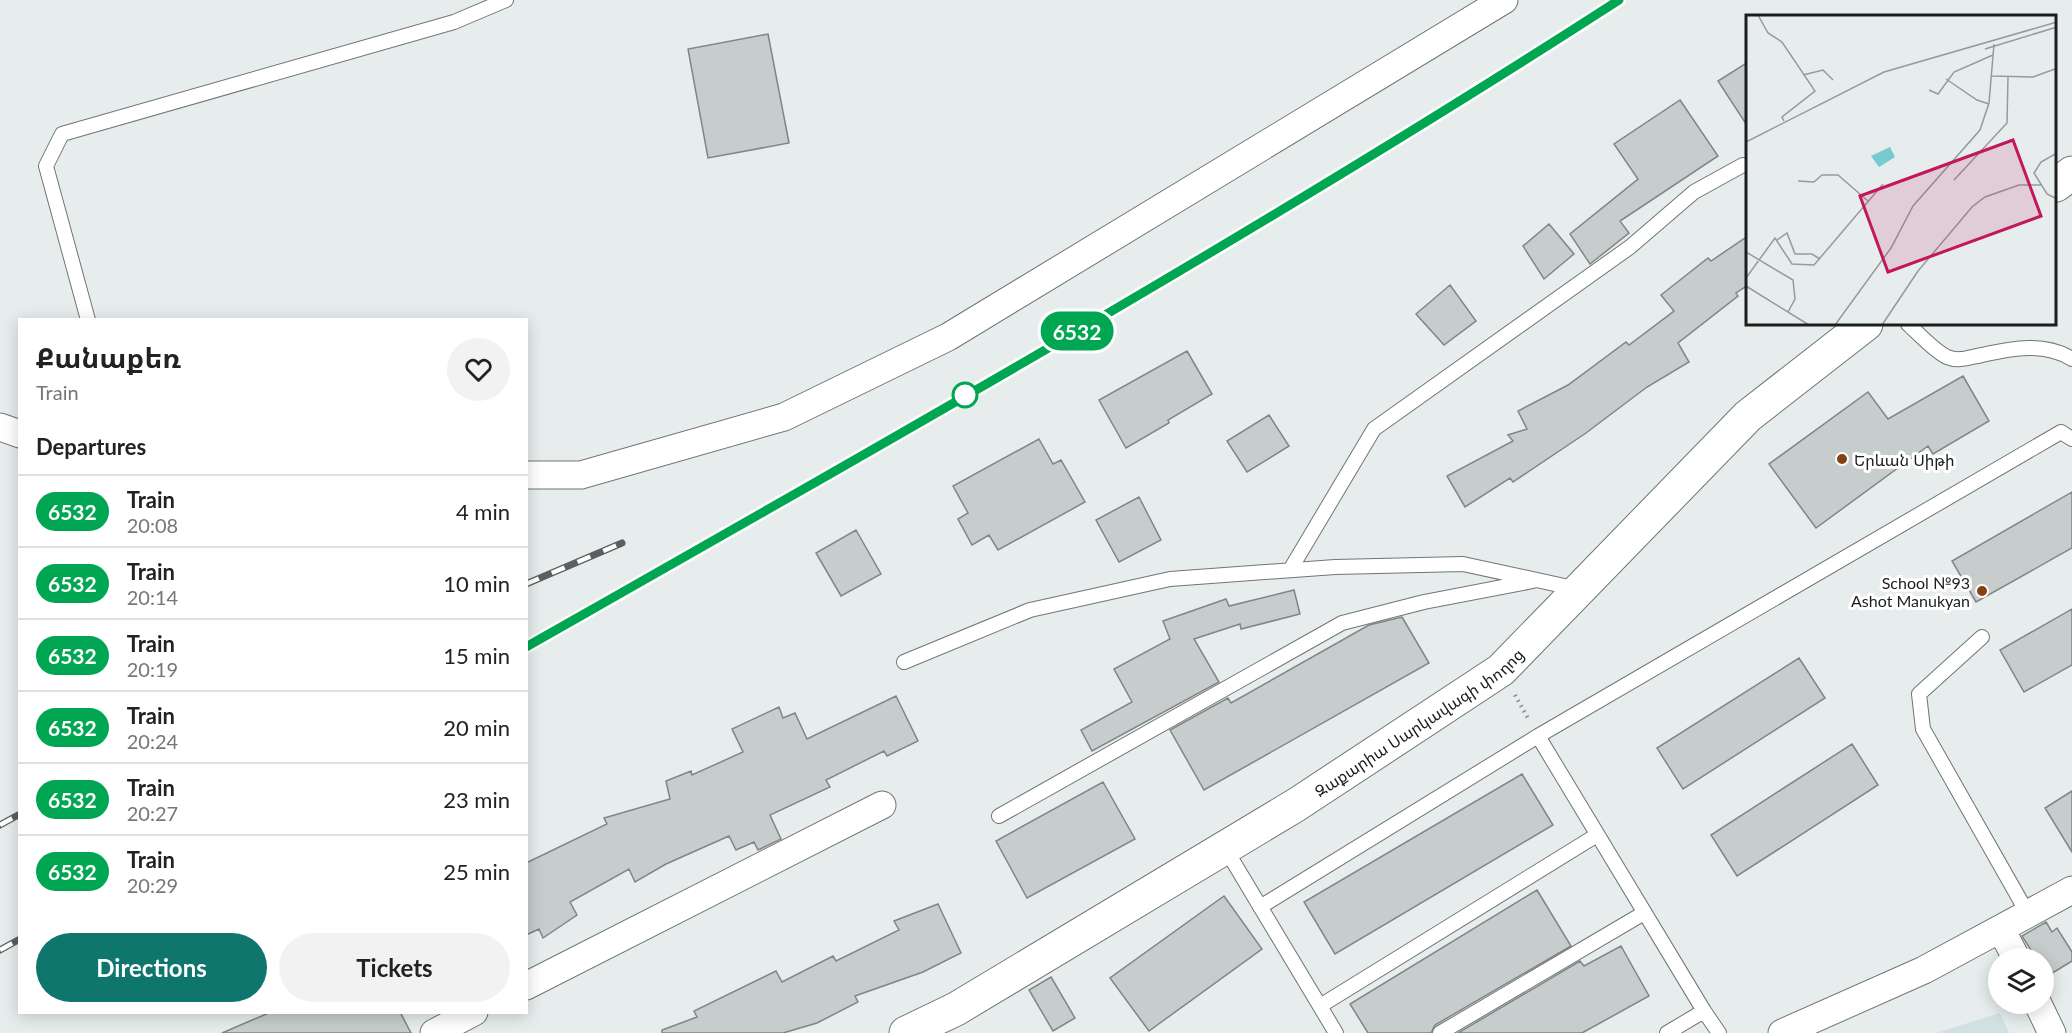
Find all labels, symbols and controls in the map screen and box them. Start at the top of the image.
inset map [1746,15,2057,326]
line badge: 6532 [1035,312,1119,350]
text: 6532 [1053,319,1101,344]
button: heart [447,338,510,401]
text: Քանաքեռ [36,340,181,374]
text: Train [36,380,79,404]
unlabelled marker [952,382,978,408]
text: Departures [36,433,146,460]
place label: Երևան Սիթի [1854,450,1955,470]
marker: Երևան Սիթի [1835,452,1849,466]
text: Train [127,486,175,513]
text: 4 min [456,498,510,525]
text: 6532 [48,499,97,524]
text: 20:08 [127,513,178,537]
text: Train [127,558,175,585]
text: 10 min [443,570,510,597]
text: 6532 [48,571,97,596]
place label: School №93 Ashot Manukyan [1851,573,1970,610]
marker: School №93 Ashot Manukyan [1975,584,1989,598]
text: 20:14 [127,585,178,609]
text: Train [127,630,175,657]
text: 15 min [443,642,510,669]
text: 6532 [48,643,97,668]
street label: Զաքարիա Սարկավագի փողոց [1310,644,1527,800]
text: 20:19 [127,657,178,681]
text: Train [127,702,175,729]
text: 20 min [443,714,510,741]
text: 6532 [48,715,97,740]
text: 20:24 [127,729,178,753]
text: Train [127,774,175,801]
text: 23 min [443,786,510,813]
text: 6532 [48,787,97,812]
text: 20:27 [127,801,178,825]
text: Train [127,846,175,873]
text: 25 min [443,858,510,885]
text: 6532 [48,859,97,884]
text: 20:29 [127,873,178,897]
button: Directions [36,933,267,1002]
button: Tickets [279,933,510,1002]
map controls [1988,948,2054,1014]
button: layers [1988,948,2054,1014]

